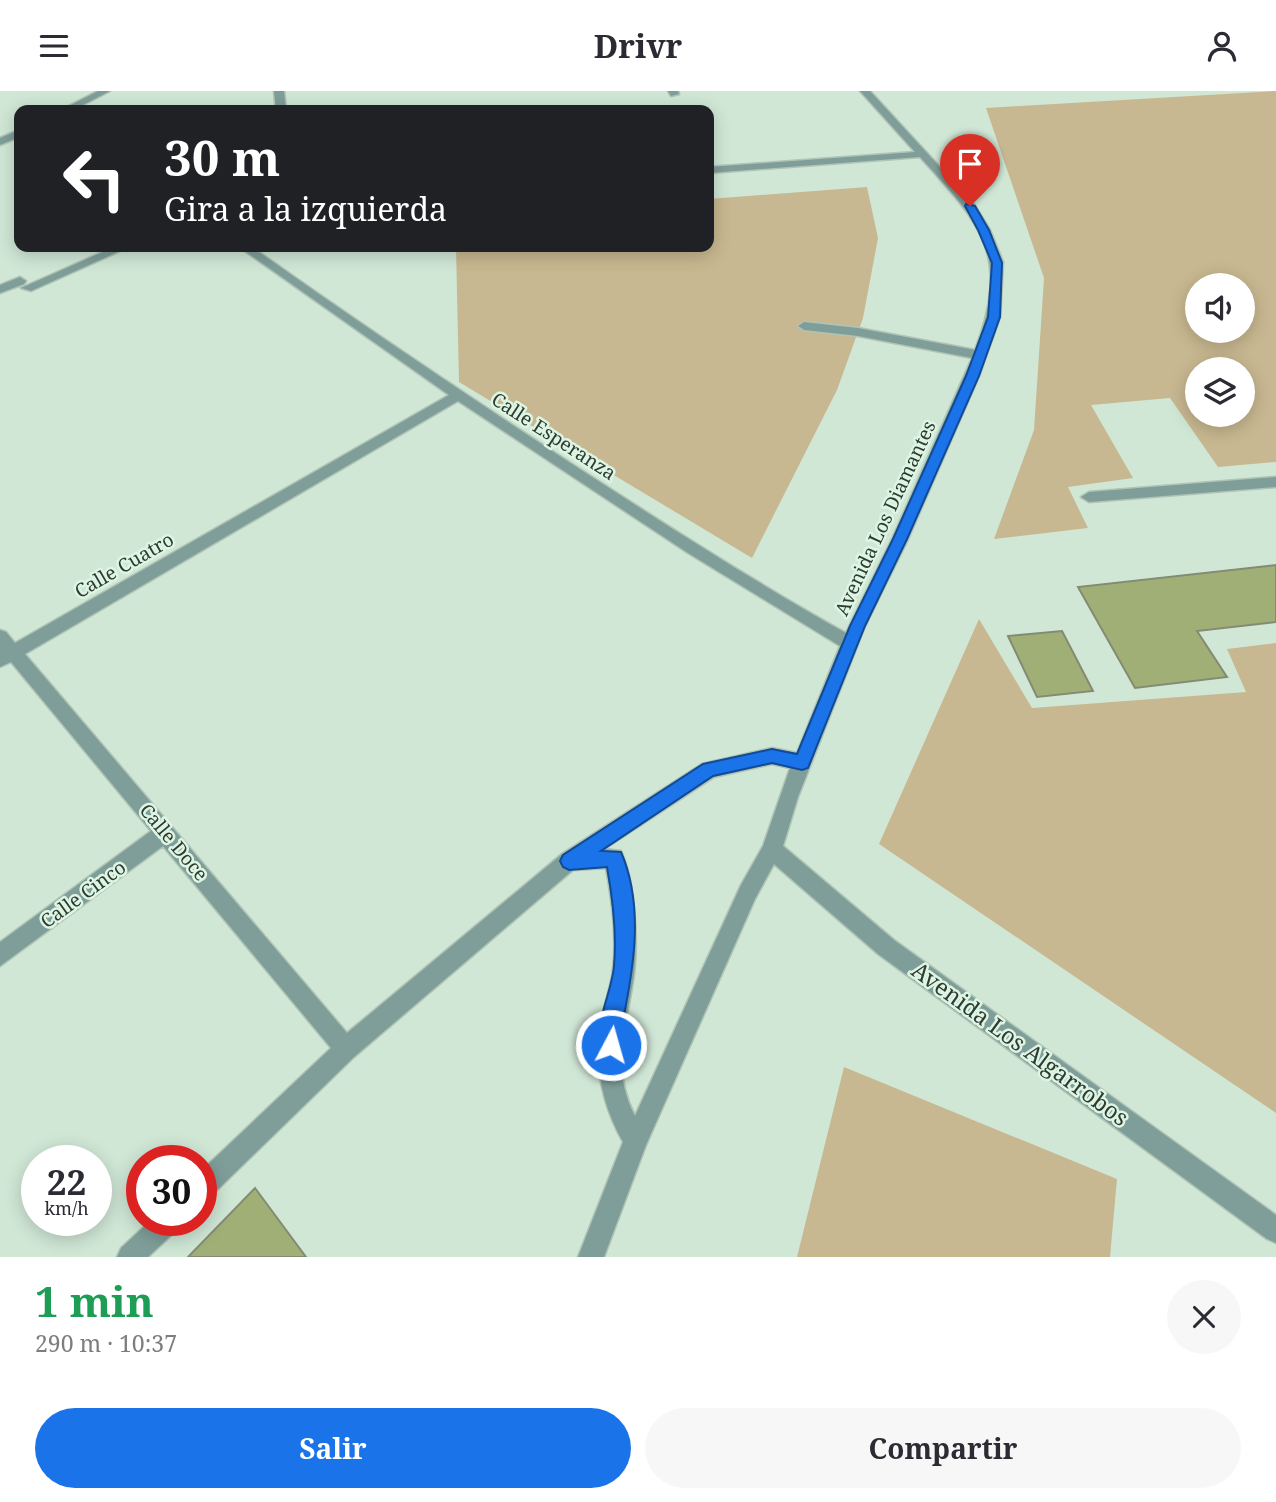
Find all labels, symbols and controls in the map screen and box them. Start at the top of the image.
text: Drivr [594,24,682,67]
icon: menu [35,27,73,65]
icon: person [1203,27,1241,65]
text: 30 m [164,124,280,190]
icon: left [49,133,140,224]
pin [940,134,1000,206]
icon: arrive [951,145,989,183]
text: Gira a la izquierda [164,187,447,230]
map controls [1185,273,1255,427]
button: sound [1185,273,1255,343]
button: layers [1185,357,1255,427]
street label: Calle Esperanza [487,386,621,486]
street label: Avenida Los Diamantes [828,416,942,620]
street label: Calle Cuatro [70,526,178,604]
street label: Calle Doce [134,798,214,886]
street label: Calle Cinco [35,854,131,934]
street label: Avenida Los Algarrobos [906,954,1136,1133]
position arrow [574,1008,648,1082]
speed limit sign: 30 [126,1145,217,1236]
text: 22 [47,1158,86,1205]
text: km/h [44,1196,89,1220]
text: 1 min [35,1272,154,1329]
button: close [1167,1280,1241,1354]
text: 290 m · 10:37 [35,1327,177,1359]
button: Salir [35,1408,631,1488]
button: Compartir [645,1408,1241,1488]

